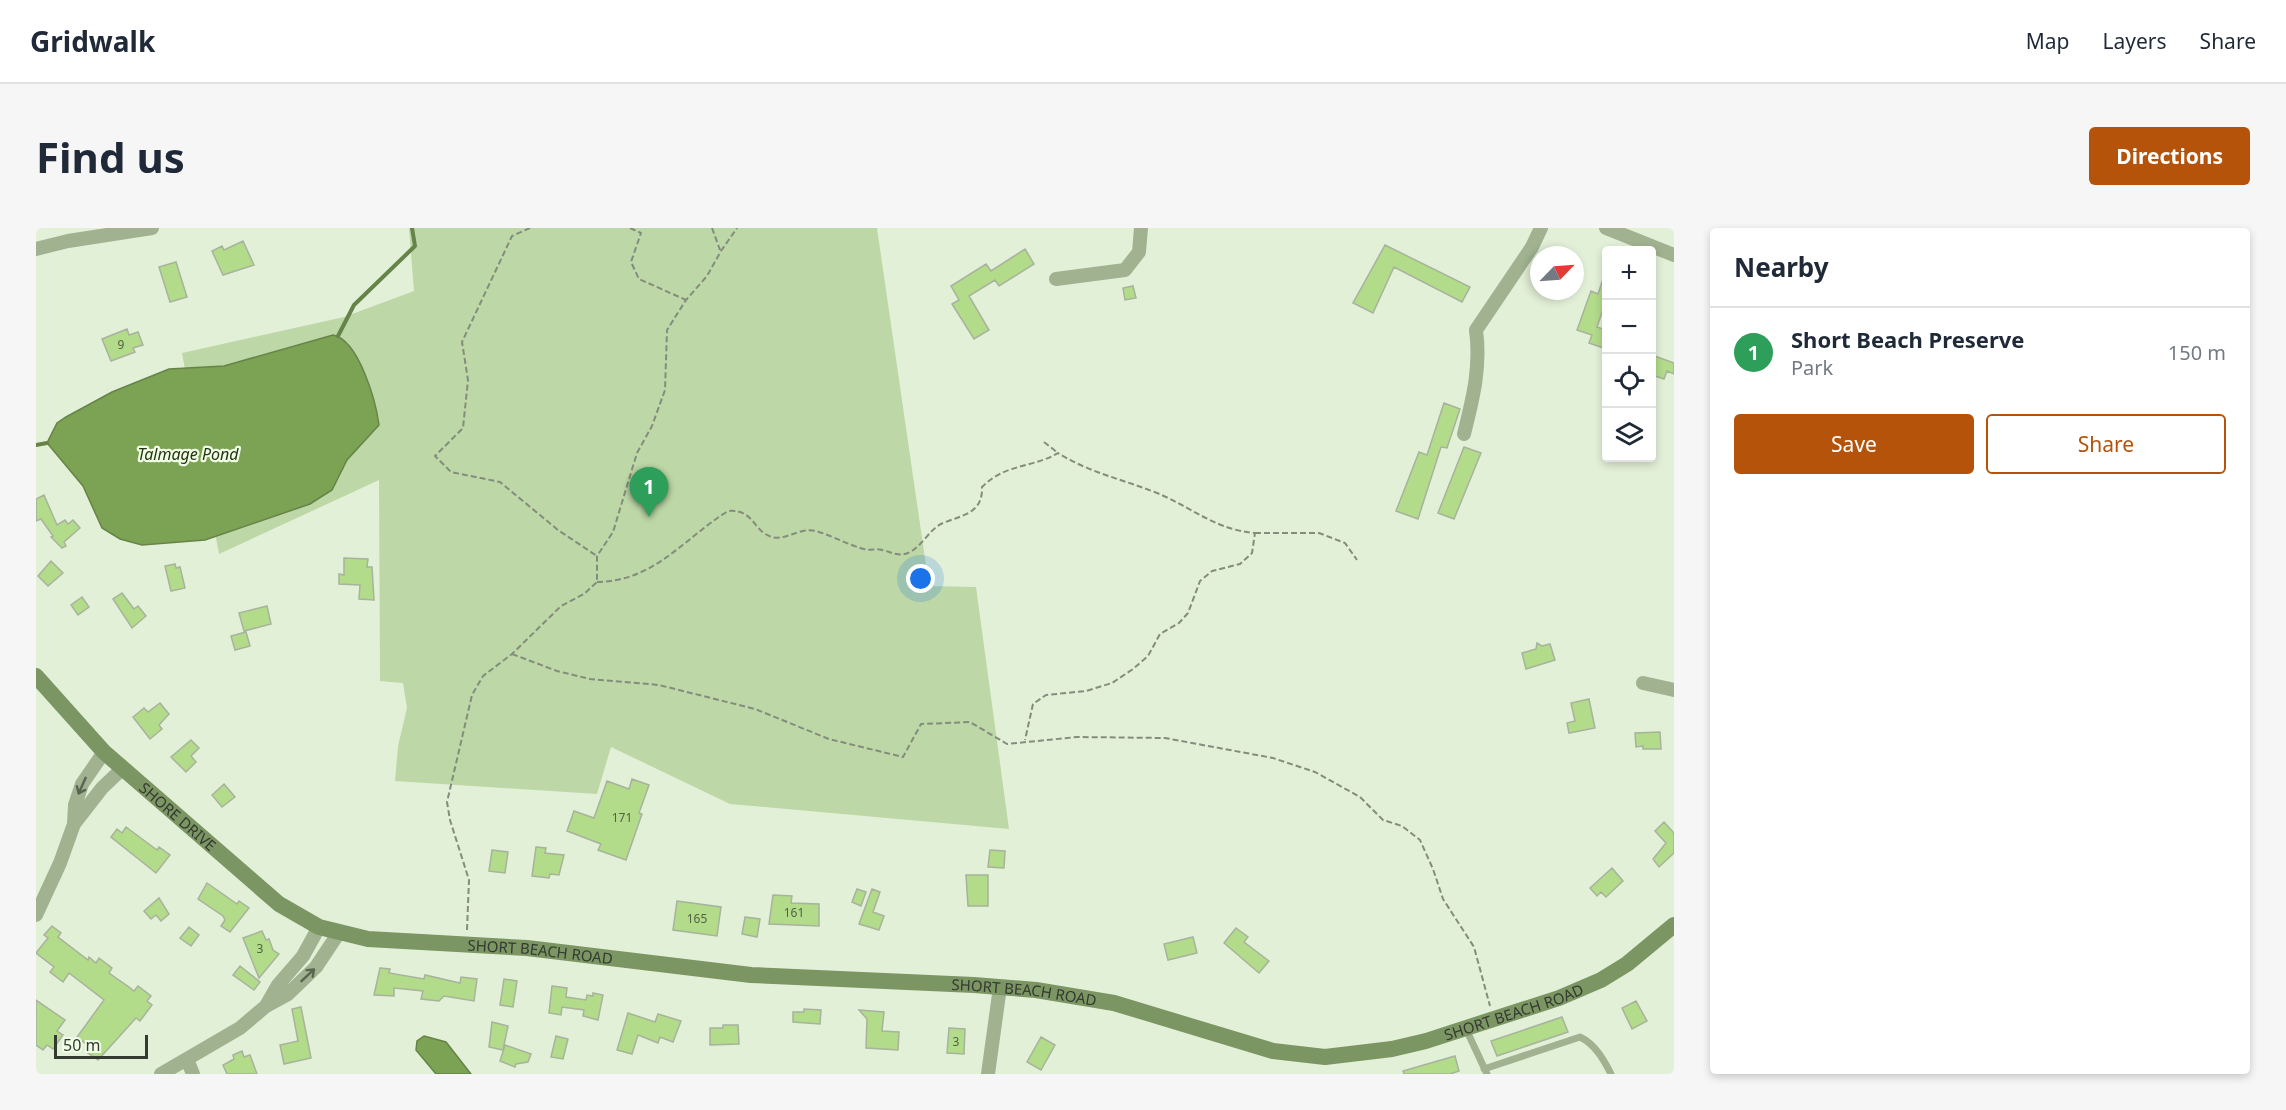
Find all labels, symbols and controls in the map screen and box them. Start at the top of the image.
text: Gridwalk [30,22,155,60]
text: Map [2026,27,2070,55]
text: Layers [2103,27,2167,55]
text: Share [2200,27,2256,55]
button: Directions [2089,127,2250,185]
text: Find us [36,128,185,185]
north arrow [1530,246,1584,300]
map controls [1602,246,1656,462]
button: + [1602,246,1656,300]
text: Nearby [1734,249,1829,285]
button: − [1602,300,1656,354]
text: Short Beach Preserve [1791,324,2025,354]
house number: 9 [118,336,125,353]
text: 1 [1748,339,1759,366]
text: 150 m [2168,339,2226,366]
button: locate [1602,354,1656,408]
text: Park [1791,354,1833,381]
button: layers [1602,408,1656,462]
button: Save [1734,414,1974,474]
button: Share [1986,414,2226,474]
water label: Talmage Pond [137,443,239,465]
pin: 1 [630,468,668,517]
your location [906,564,935,593]
one-way arrow [76,776,88,794]
street label: SHORE DRIVE [135,777,221,855]
house number: 171 [612,809,632,826]
house number: 161 [784,904,804,921]
house number: 165 [687,910,707,927]
street label: SHORT BEACH ROAD [467,935,614,968]
house number: 3 [257,940,264,957]
one-way arrow [300,968,315,983]
street label: SHORT BEACH ROAD [951,974,1098,1010]
street label: SHORT BEACH ROAD [1441,979,1587,1045]
scale bar [54,1032,148,1060]
house number: 3 [953,1033,960,1050]
text: 50 m [63,1034,100,1056]

